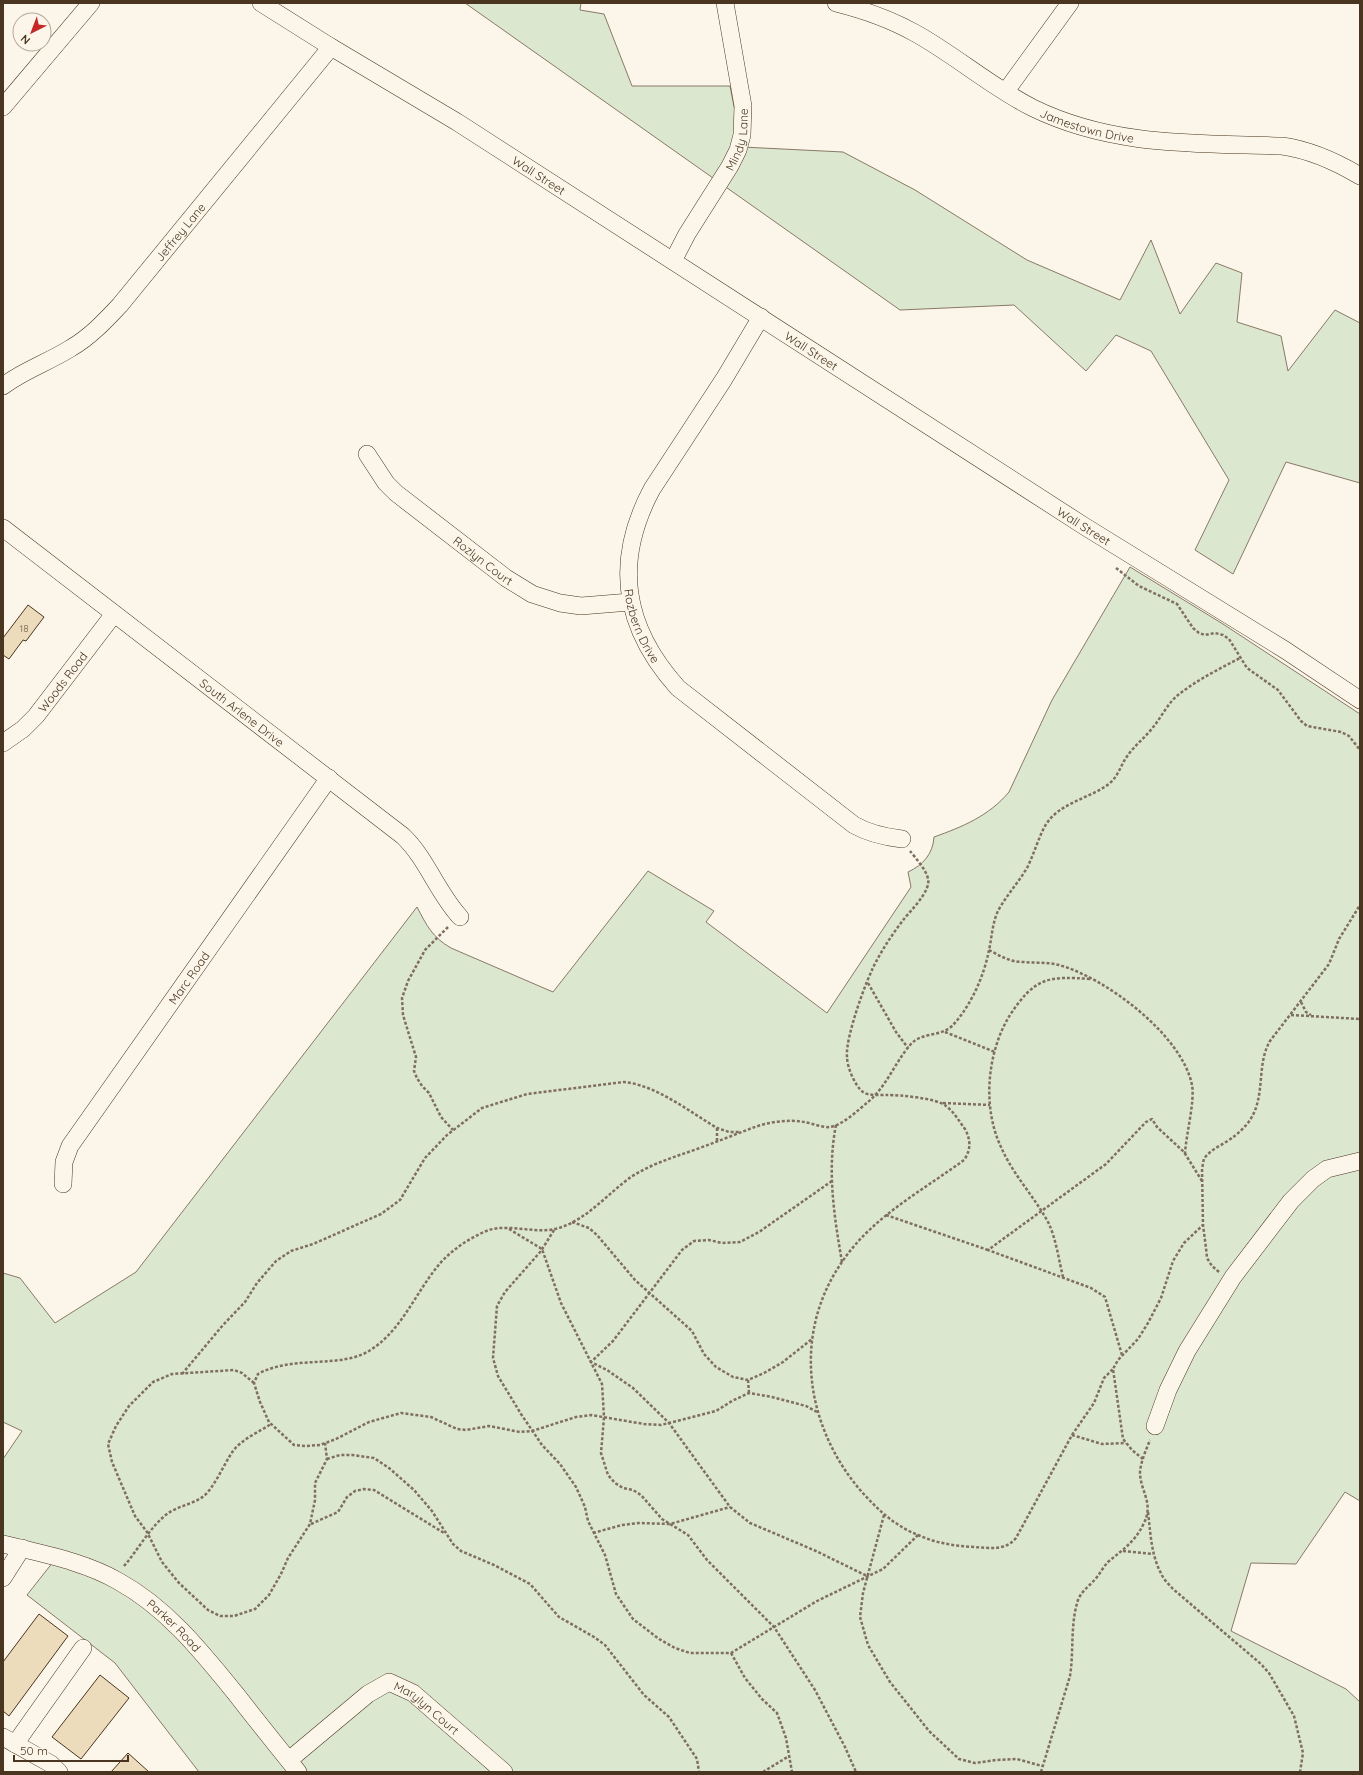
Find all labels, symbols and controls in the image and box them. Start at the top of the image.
north arrow [12,12,52,52]
text: N [18,32,33,47]
street label: Jamestown Drive [1038,105,1135,145]
street label: Mindy Lane [722,108,750,173]
street label: Wall Street [510,152,569,198]
street label: Jeffrey Lane [152,199,208,264]
street label: Wall Street [782,328,841,373]
street label: Wall Street [1054,503,1113,548]
street label: Rozlyn Court [450,533,516,588]
street label: Rozbern Drive [622,588,664,666]
house number: 18 [19,622,29,635]
street label: Woods Road [34,649,90,715]
street label: South Arlene Drive [197,675,288,750]
street label: Marc Road [165,948,212,1007]
street label: Parker Road [144,1595,205,1655]
street label: Marylyn Court [392,1678,462,1737]
scale bar [14,1737,128,1763]
text: 50 m [20,1743,48,1758]

